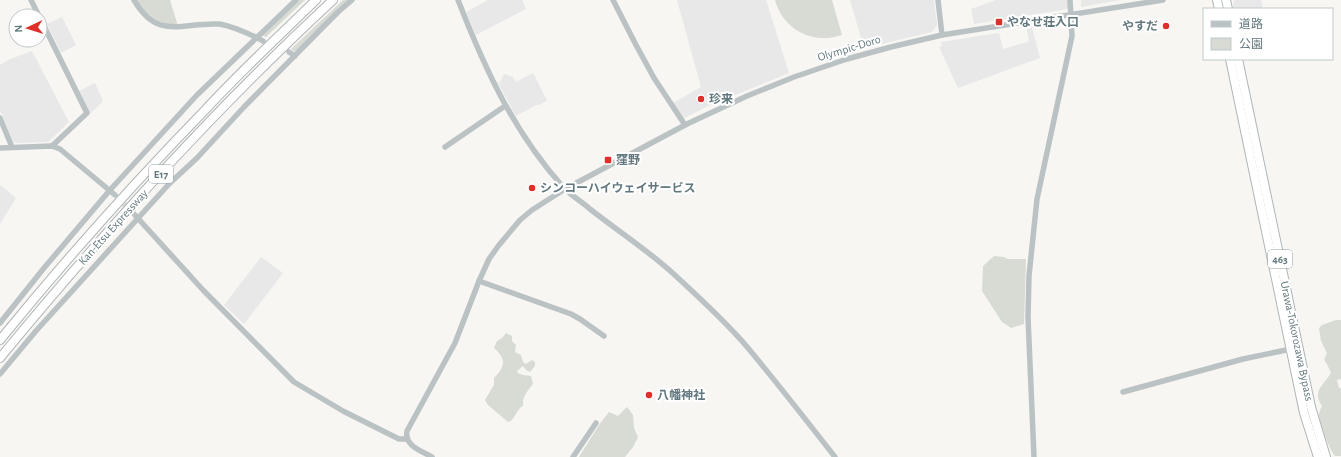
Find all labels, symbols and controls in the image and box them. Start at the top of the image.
north arrow [8,8,48,48]
legend [1203,8,1333,60]
place label: やなせ荘入口 [1007,16,1079,28]
marker: やなせ荘入口 [994,17,1004,27]
text: 道路 [1239,17,1263,30]
place label: やすだ [1122,20,1158,32]
marker: やすだ [1161,21,1171,31]
text: N [13,24,24,33]
street label: Olympic-Doro [816,33,882,64]
text: 公園 [1239,38,1263,50]
place label: 珍来 [709,93,733,105]
marker: 珍来 [696,94,706,104]
place label: 窪野 [616,153,640,166]
marker: 窪野 [603,155,613,165]
road number: E17 [149,165,173,183]
place label: シンコーハイウェイサービス [540,181,696,194]
marker: シンコーハイウェイサービス [527,183,537,193]
street label: Kan-Etsu Expressway [76,187,151,268]
road number: 463 [1268,250,1292,268]
street label: Urawa-Tokorozawa Bypass [1277,280,1316,402]
place label: 八幡神社 [657,388,705,401]
marker: 八幡神社 [644,390,654,400]

